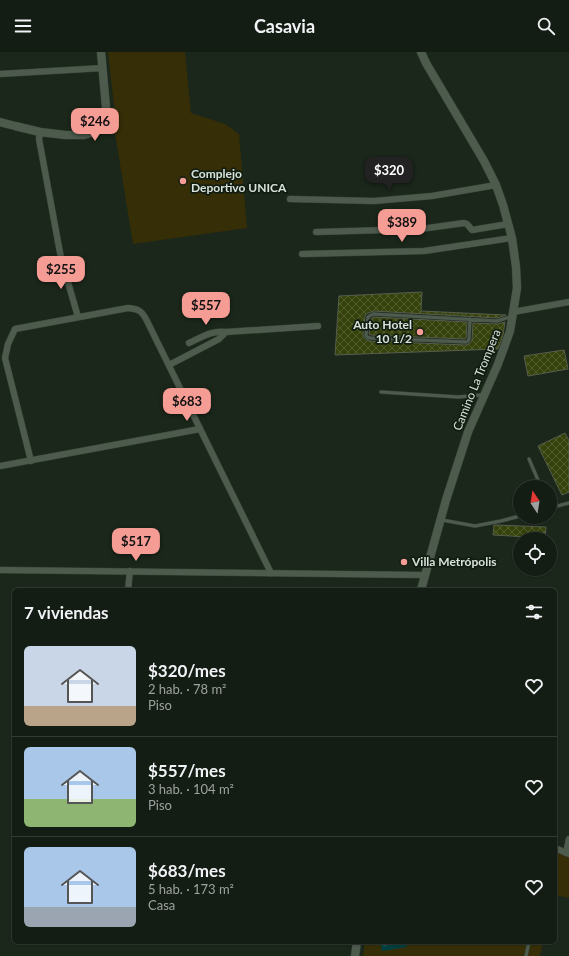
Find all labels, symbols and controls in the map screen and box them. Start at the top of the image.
icon: menu [12,15,34,37]
text: Casavia [254,15,315,37]
icon: search [535,15,557,37]
pin: $246 [71,108,119,142]
text: $246 [80,113,110,129]
pin: $320 [365,157,413,191]
text: $320 [374,162,404,178]
place label: Complejo Deportivo UNICA [191,166,287,195]
marker: Complejo Deportivo UNICA [178,176,188,186]
pin: $389 [378,209,426,243]
text: $389 [387,214,417,230]
pin: $255 [37,256,85,290]
text: $255 [46,261,76,277]
pin: $557 [182,292,230,326]
text: $557 [191,297,221,313]
place label: Auto Hotel 10 1/2 [352,317,412,346]
marker: Auto Hotel 10 1/2 [415,327,425,337]
street label: Camino La Trompera [449,327,504,433]
pin: $683 [163,388,211,422]
text: $683 [172,393,202,409]
north arrow [513,480,557,524]
map controls [513,480,557,576]
pin: $517 [112,528,160,562]
button: locate [513,532,557,576]
text: $517 [121,533,151,549]
place label: Villa Metrópolis [411,554,497,569]
marker: Villa Metrópolis [399,557,409,567]
icon: filters [523,601,545,623]
text: 7 viviendas [24,602,109,623]
text: $320/mes [148,660,226,681]
icon: home [56,662,104,710]
icon: heart [523,675,545,697]
text: 2 hab. · 78 m² [148,681,226,697]
text: Piso [148,697,172,713]
text: $557/mes [148,760,226,781]
icon: home [56,763,104,811]
icon: heart [523,776,545,798]
text: 3 hab. · 104 m² [148,781,234,797]
text: Piso [148,797,172,813]
text: $683/mes [148,860,226,881]
icon: home [56,863,104,911]
icon: heart [523,876,545,898]
text: 5 hab. · 173 m² [148,881,234,897]
text: Casa [148,897,175,913]

